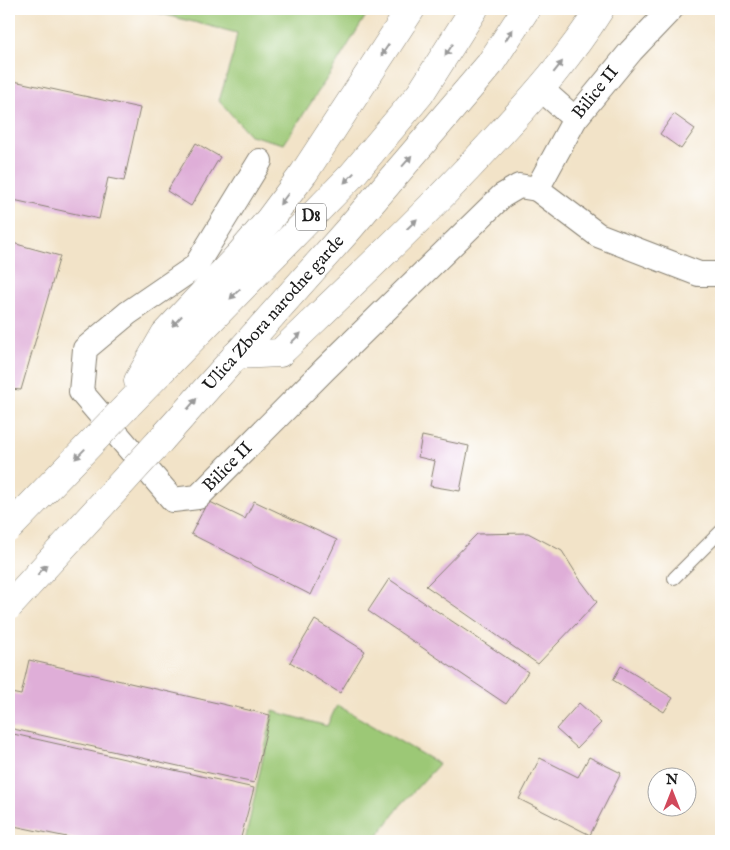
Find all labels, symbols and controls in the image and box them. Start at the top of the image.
one-way arrow [504,28,514,41]
one-way arrow [380,43,389,57]
one-way arrow [444,44,454,57]
one-way arrow [553,61,564,74]
street label: Bilice II [568,62,625,124]
one-way arrow [401,155,413,167]
one-way arrow [343,172,355,184]
one-way arrow [279,192,289,206]
road number: D8 [296,203,326,230]
one-way arrow [406,219,418,231]
street label: Ulica Zbora narodne garde [198,230,350,396]
one-way arrow [230,288,242,300]
one-way arrow [171,315,183,327]
one-way arrow [290,332,302,344]
one-way arrow [187,398,198,411]
street label: Bilice II [198,437,258,497]
one-way arrow [74,448,86,460]
one-way arrow [36,564,48,576]
north arrow [648,768,698,818]
text: N [665,771,678,789]

